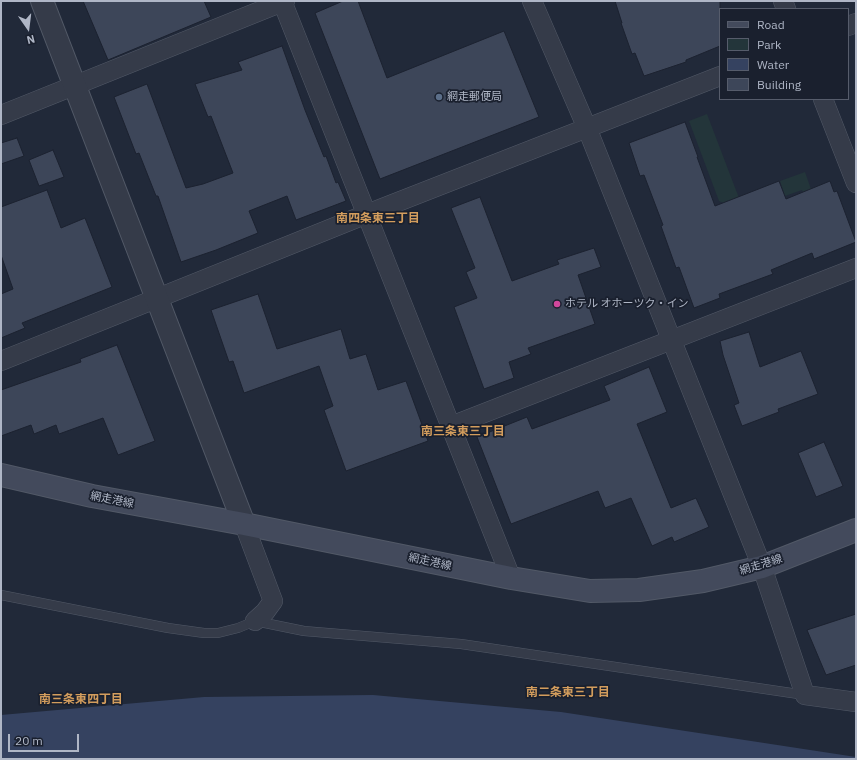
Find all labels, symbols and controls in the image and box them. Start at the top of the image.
north arrow [8,8,48,48]
legend [719,8,849,100]
text: Road [757,17,785,32]
text: N [25,32,36,47]
text: Park [757,37,781,52]
text: Water [757,57,789,72]
text: Building [757,77,801,92]
place label: 網走郵便局 [447,90,502,104]
marker: 網走郵便局 [434,92,444,102]
district label: 南四条東三丁目 [336,212,420,226]
place label: ホテル オホーツク・イン [565,297,688,311]
marker: ホテル オホーツク・イン [552,299,562,309]
district label: 南三条東三丁目 [421,425,505,439]
street label: 網走港線 [89,489,135,511]
street label: 網走港線 [407,551,453,573]
street label: 網走港線 [738,552,784,578]
district label: 南二条東三丁目 [526,686,610,700]
district label: 南三条東四丁目 [39,693,123,707]
scale bar [10,726,81,752]
text: 20 m [15,733,43,748]

